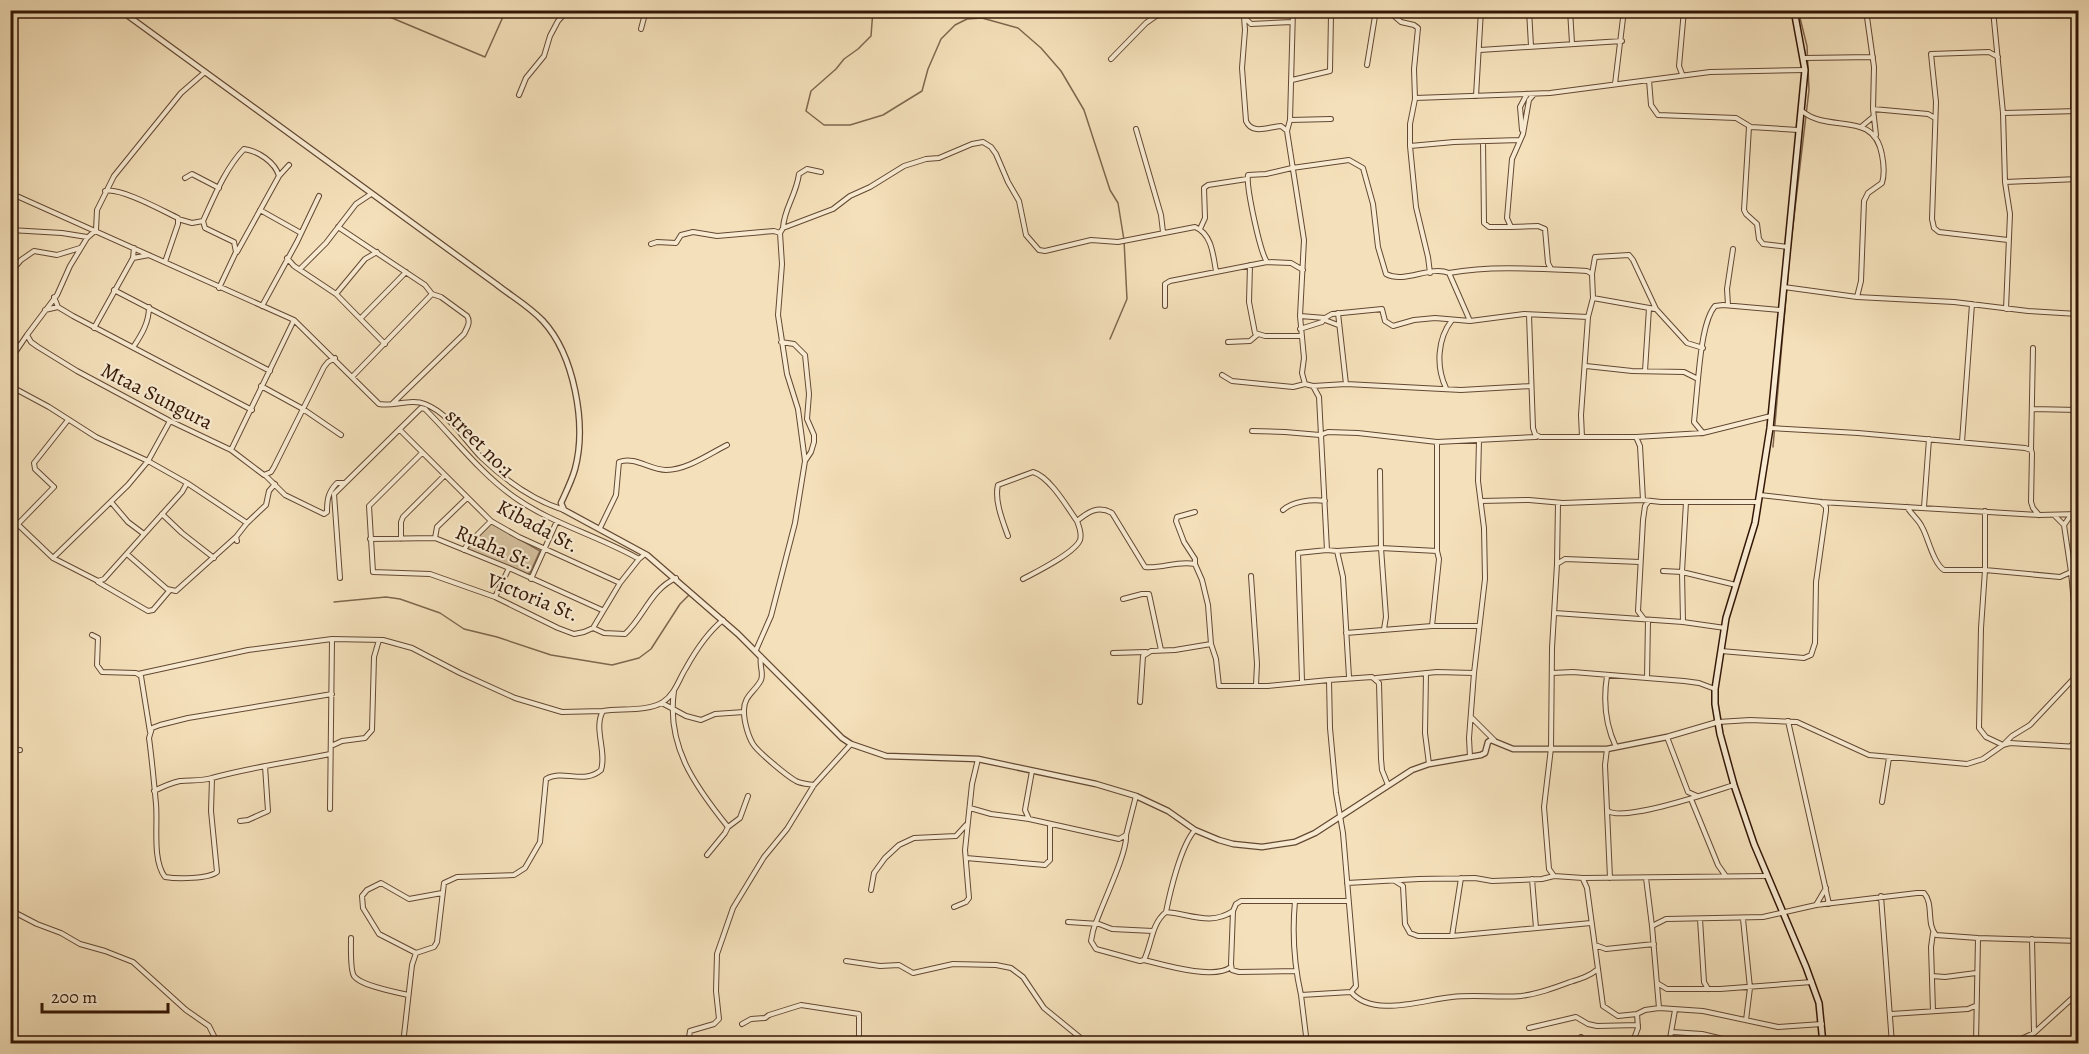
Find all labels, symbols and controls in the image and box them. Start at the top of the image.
street label: Mtaa Sungura [96,356,218,436]
street label: street no:1 [439,402,521,484]
street label: Kibada St. [492,493,584,559]
street label: Ruaha St. [451,518,539,576]
street label: Victoria St. [482,566,583,628]
scale bar [42,976,168,1014]
text: 200 m [51,985,97,1009]

